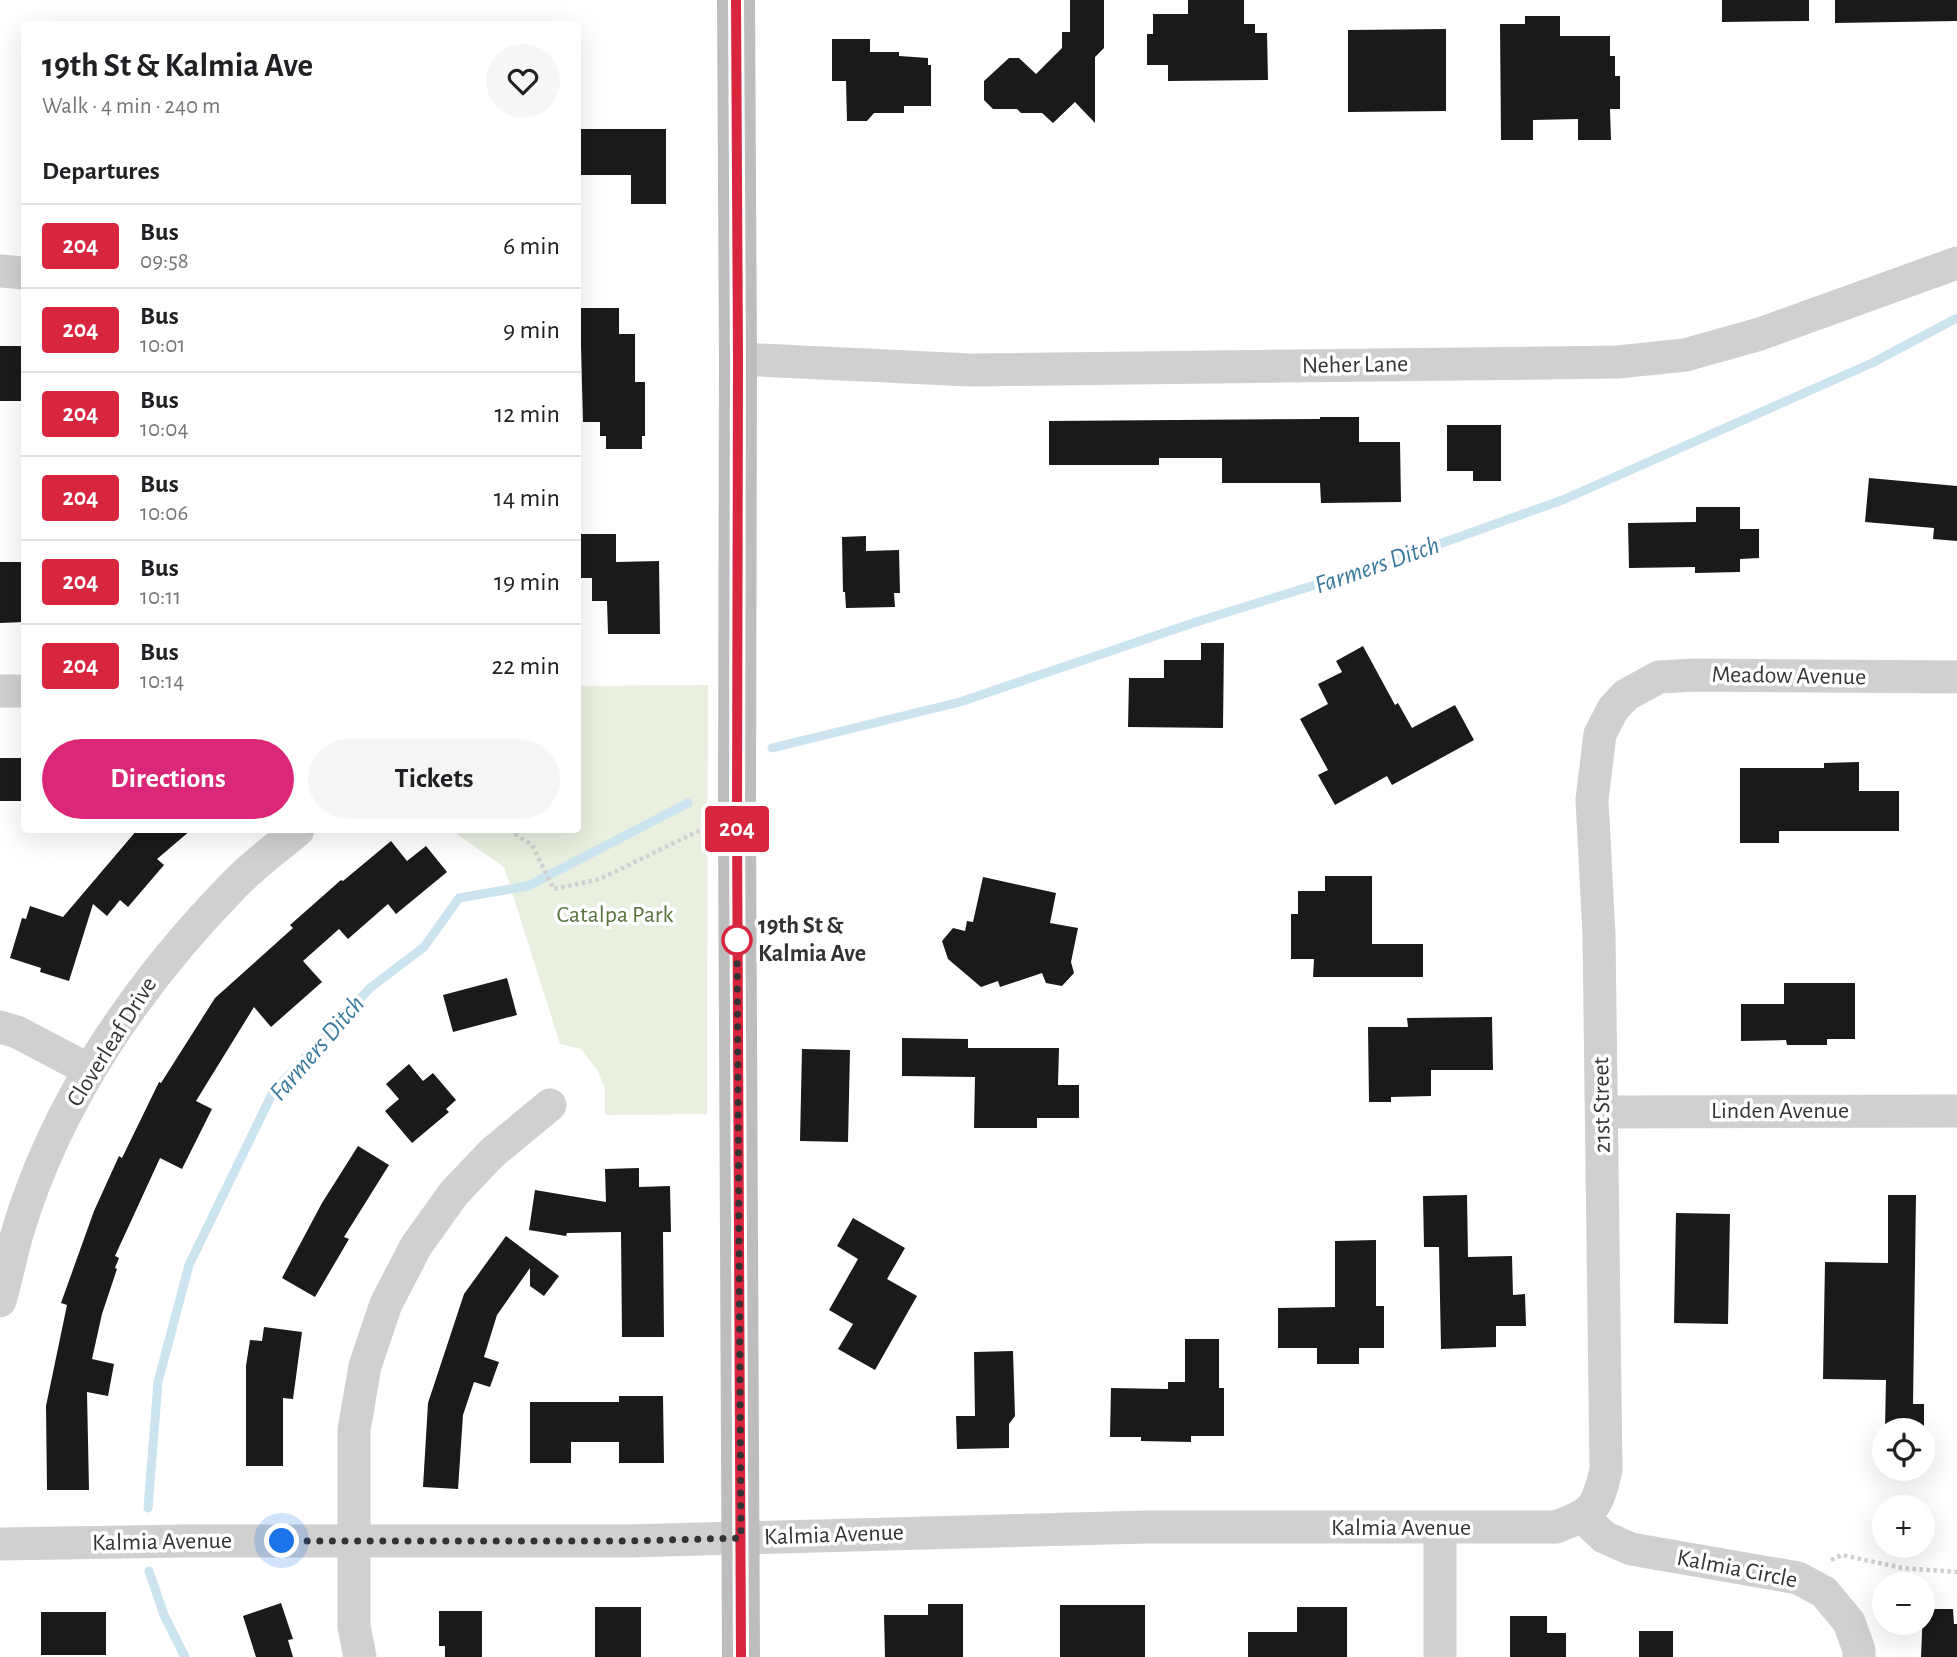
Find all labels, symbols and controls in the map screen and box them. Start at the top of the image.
button: heart [486,44,560,118]
text: 19th St & Kalmia Ave [42,50,313,83]
text: Walk · 4 min · 240 m [42,95,220,118]
text: Departures [42,158,160,184]
text: Bus [140,219,179,245]
text: 6 min [503,233,560,259]
text: 204 [63,234,98,258]
text: 09:58 [140,250,189,273]
text: Bus [140,303,179,329]
text: 9 min [503,317,560,343]
text: 204 [63,318,98,342]
text: 10:01 [140,334,185,357]
street label: Neher Lane [1302,352,1408,378]
text: Bus [140,387,179,413]
text: 12 min [494,401,560,427]
text: 204 [63,402,98,426]
text: 10:04 [140,418,189,441]
text: Bus [140,471,179,497]
text: 14 min [494,485,560,511]
text: 204 [63,486,98,510]
text: 10:06 [140,502,188,525]
water label: Farmers Ditch [1311,532,1443,598]
text: Bus [140,555,179,581]
text: 19 min [494,569,560,595]
text: 204 [63,570,98,594]
text: 10:11 [140,586,181,609]
text: Bus [140,639,179,665]
text: 22 min [492,653,560,679]
text: 204 [63,654,98,678]
street label: Meadow Avenue [1712,663,1866,689]
text: 10:14 [140,670,184,693]
button: Directions [42,739,294,819]
button: Tickets [308,739,560,819]
line badge: 204 [697,806,777,852]
text: 204 [719,817,755,841]
park label: Catalpa Park [557,903,674,927]
place label: 19th St & Kalmia Ave [758,914,866,966]
marker: 19th St & Kalmia Ave [722,925,752,955]
street label: Cloverleaf Drive [63,973,161,1111]
water label: Farmers Ditch [265,991,369,1105]
street label: 21st Street [1589,1056,1615,1153]
street label: Linden Avenue [1711,1099,1849,1123]
map controls [1872,1418,1935,1635]
button: locate [1872,1418,1935,1481]
button: + [1872,1495,1935,1558]
street label: Kalmia Avenue [1331,1516,1471,1540]
street label: Kalmia Avenue [764,1521,904,1549]
your location [264,1523,299,1558]
street label: Kalmia Avenue [92,1529,232,1555]
street label: Kalmia Circle [1675,1546,1799,1592]
button: − [1872,1572,1935,1635]

